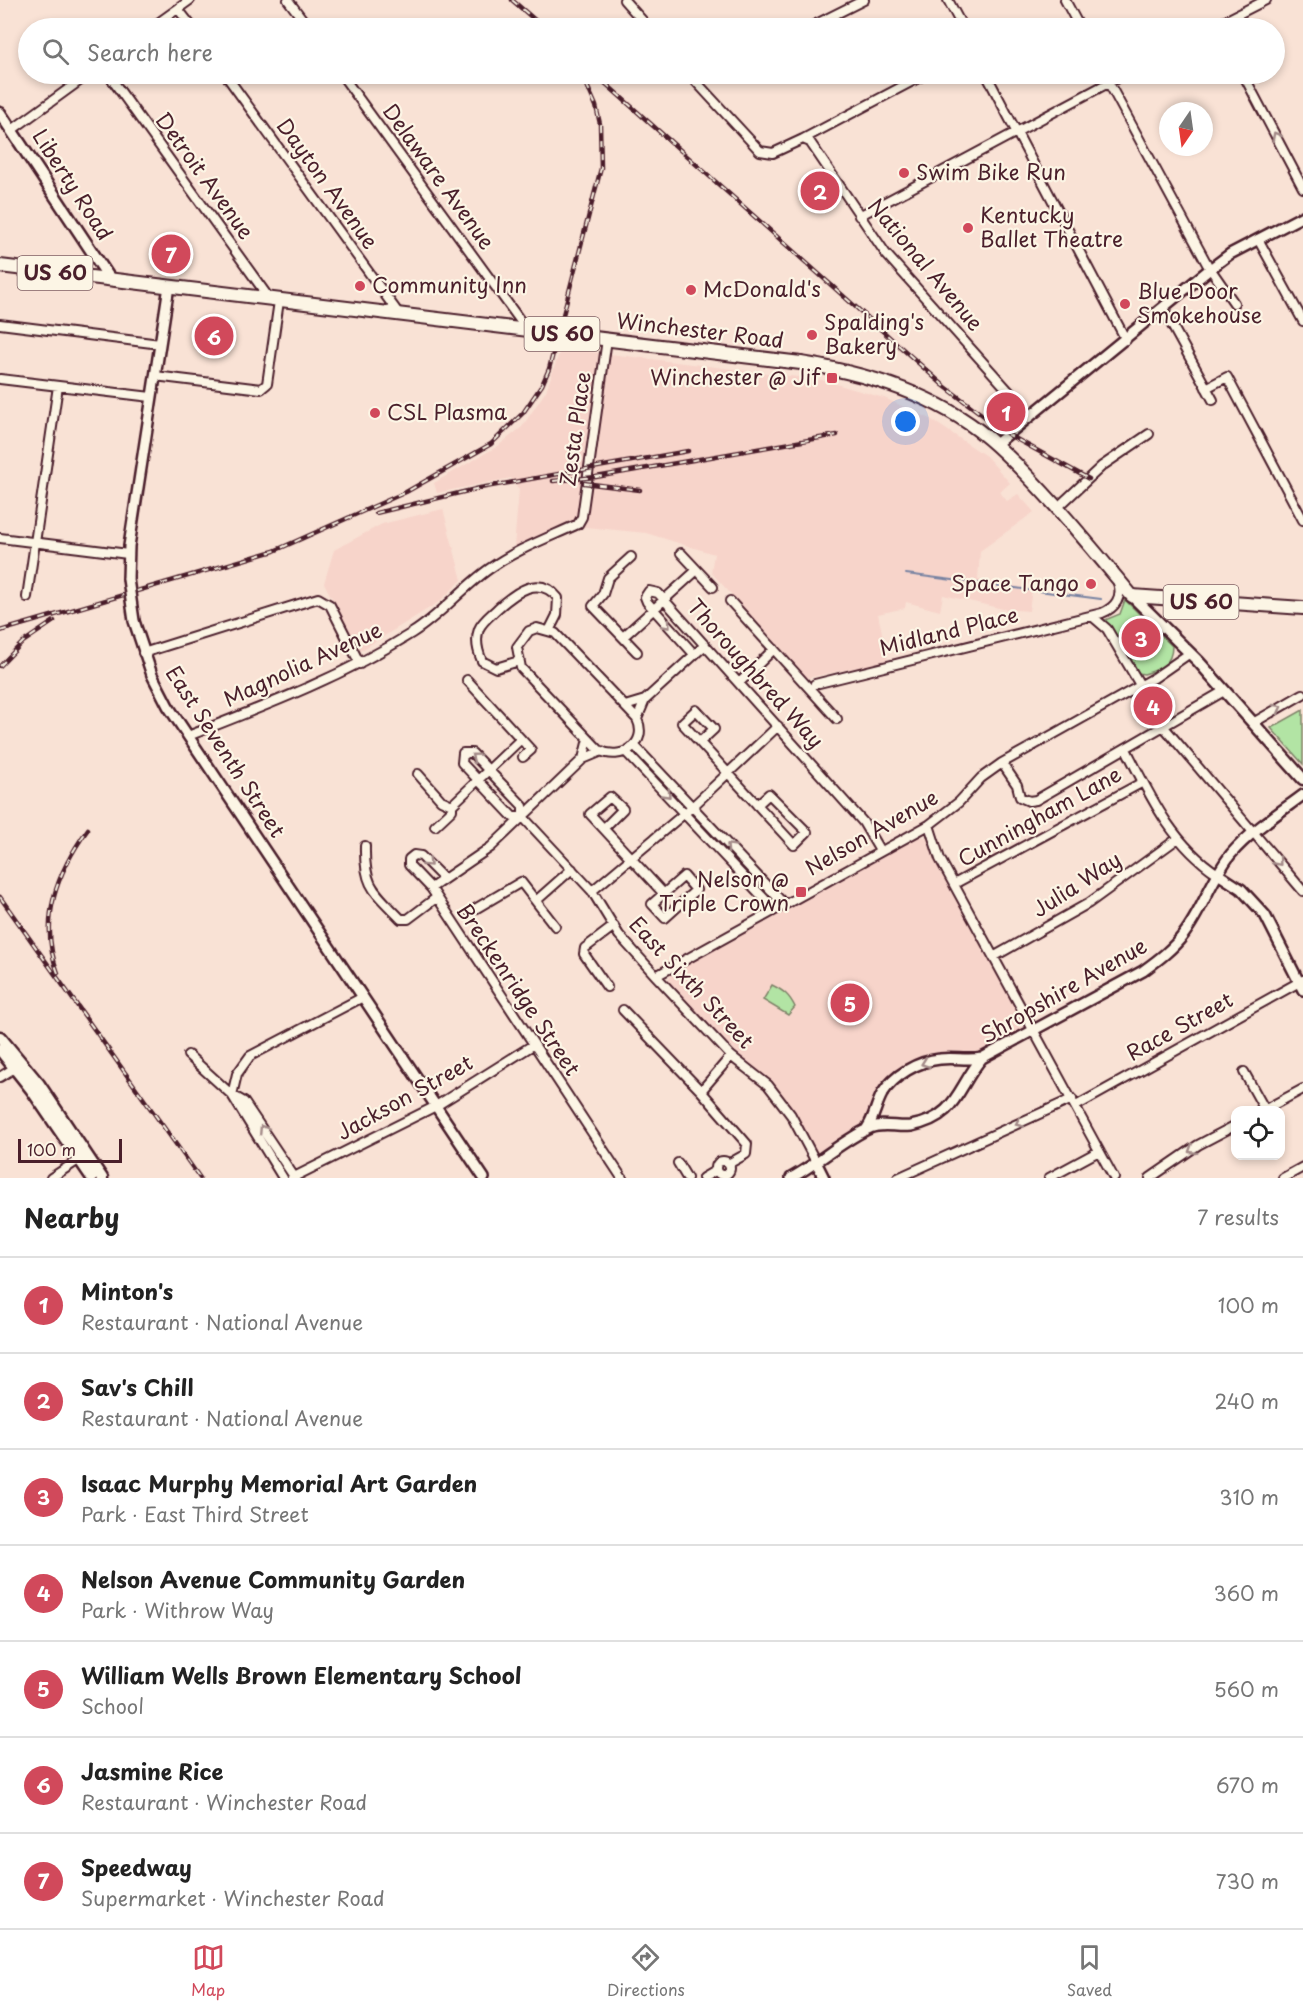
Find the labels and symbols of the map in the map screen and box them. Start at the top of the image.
street label: Delaware Avenue [376,96,503,255]
north arrow [1159,102,1213,156]
street label: Detroit Avenue [149,105,263,245]
street label: Dayton Avenue [270,111,387,255]
street label: Liberty Road [26,122,122,246]
one-way arrow [1272,132,1283,142]
place label: Swim Bike Run [916,155,1066,187]
marker: Swim Bike Run [897,166,911,180]
pin: 2 [800,168,840,213]
street label: National Avenue [861,190,992,337]
place label: Kentucky Ballet Theatre [980,198,1123,254]
marker: Kentucky Ballet Theatre [961,221,975,235]
pin: 7 [152,232,190,276]
road number: US 60 [17,256,92,290]
place label: Community Inn [372,268,527,300]
place label: McDonald's [703,272,821,304]
place label: Blue Door Smokehouse [1137,274,1262,330]
marker: Community Inn [353,279,367,293]
marker: McDonald's [684,283,698,297]
marker: Blue Door Smokehouse [1118,297,1132,311]
street label: Winchester Road [615,303,786,355]
place label: Spalding's Bakery [824,305,924,361]
pin: 6 [194,314,234,358]
road number: US 60 [524,317,600,351]
marker: Spalding's Bakery [805,328,819,342]
place label: Winchester @ Jif [650,360,821,392]
street label: Zesta Place [550,369,598,488]
marker: Winchester @ Jif [825,371,839,385]
pin: 1 [986,390,1026,434]
place label: CSL Plasma [387,395,507,427]
marker: CSL Plasma [368,406,382,420]
your location [891,407,920,436]
place label: Space Tango [951,566,1079,598]
marker: Space Tango [1084,577,1098,591]
road number: US 60 [1164,585,1238,619]
street label: Thoroughbred Way [681,591,832,755]
street label: Midland Place [876,597,1021,663]
street label: Magnolia Avenue [218,612,387,714]
pin: 3 [1122,616,1160,660]
one-way arrow [660,618,671,628]
street label: East Seventh Street [159,659,294,843]
pin: 4 [1134,684,1172,728]
one-way arrow [1272,704,1282,715]
one-way arrow [471,753,482,764]
street label: Cunningham Lane [951,757,1127,874]
street label: Nelson Avenue [799,780,943,882]
one-way arrow [659,787,670,798]
street label: Julia Way [1025,842,1127,924]
one-way arrow [726,843,737,854]
one-way arrow [1271,855,1282,866]
one-way arrow [421,856,432,867]
place label: Nelson @ Triple Crown [659,862,789,918]
marker: Nelson @ Triple Crown [794,885,808,899]
street label: Breckenridge Street [450,896,589,1082]
street label: East Sixth Street [623,908,762,1055]
street label: Shropshire Avenue [974,929,1152,1050]
pin: 5 [830,980,870,1026]
street label: Race Street [1120,983,1238,1068]
street label: Jackson Street [330,1046,478,1147]
one-way arrow [920,1056,931,1068]
one-way arrow [1014,1116,1025,1128]
one-way arrow [259,1125,270,1136]
scale bar [18,1136,122,1164]
one-way arrow [1187,1142,1198,1153]

